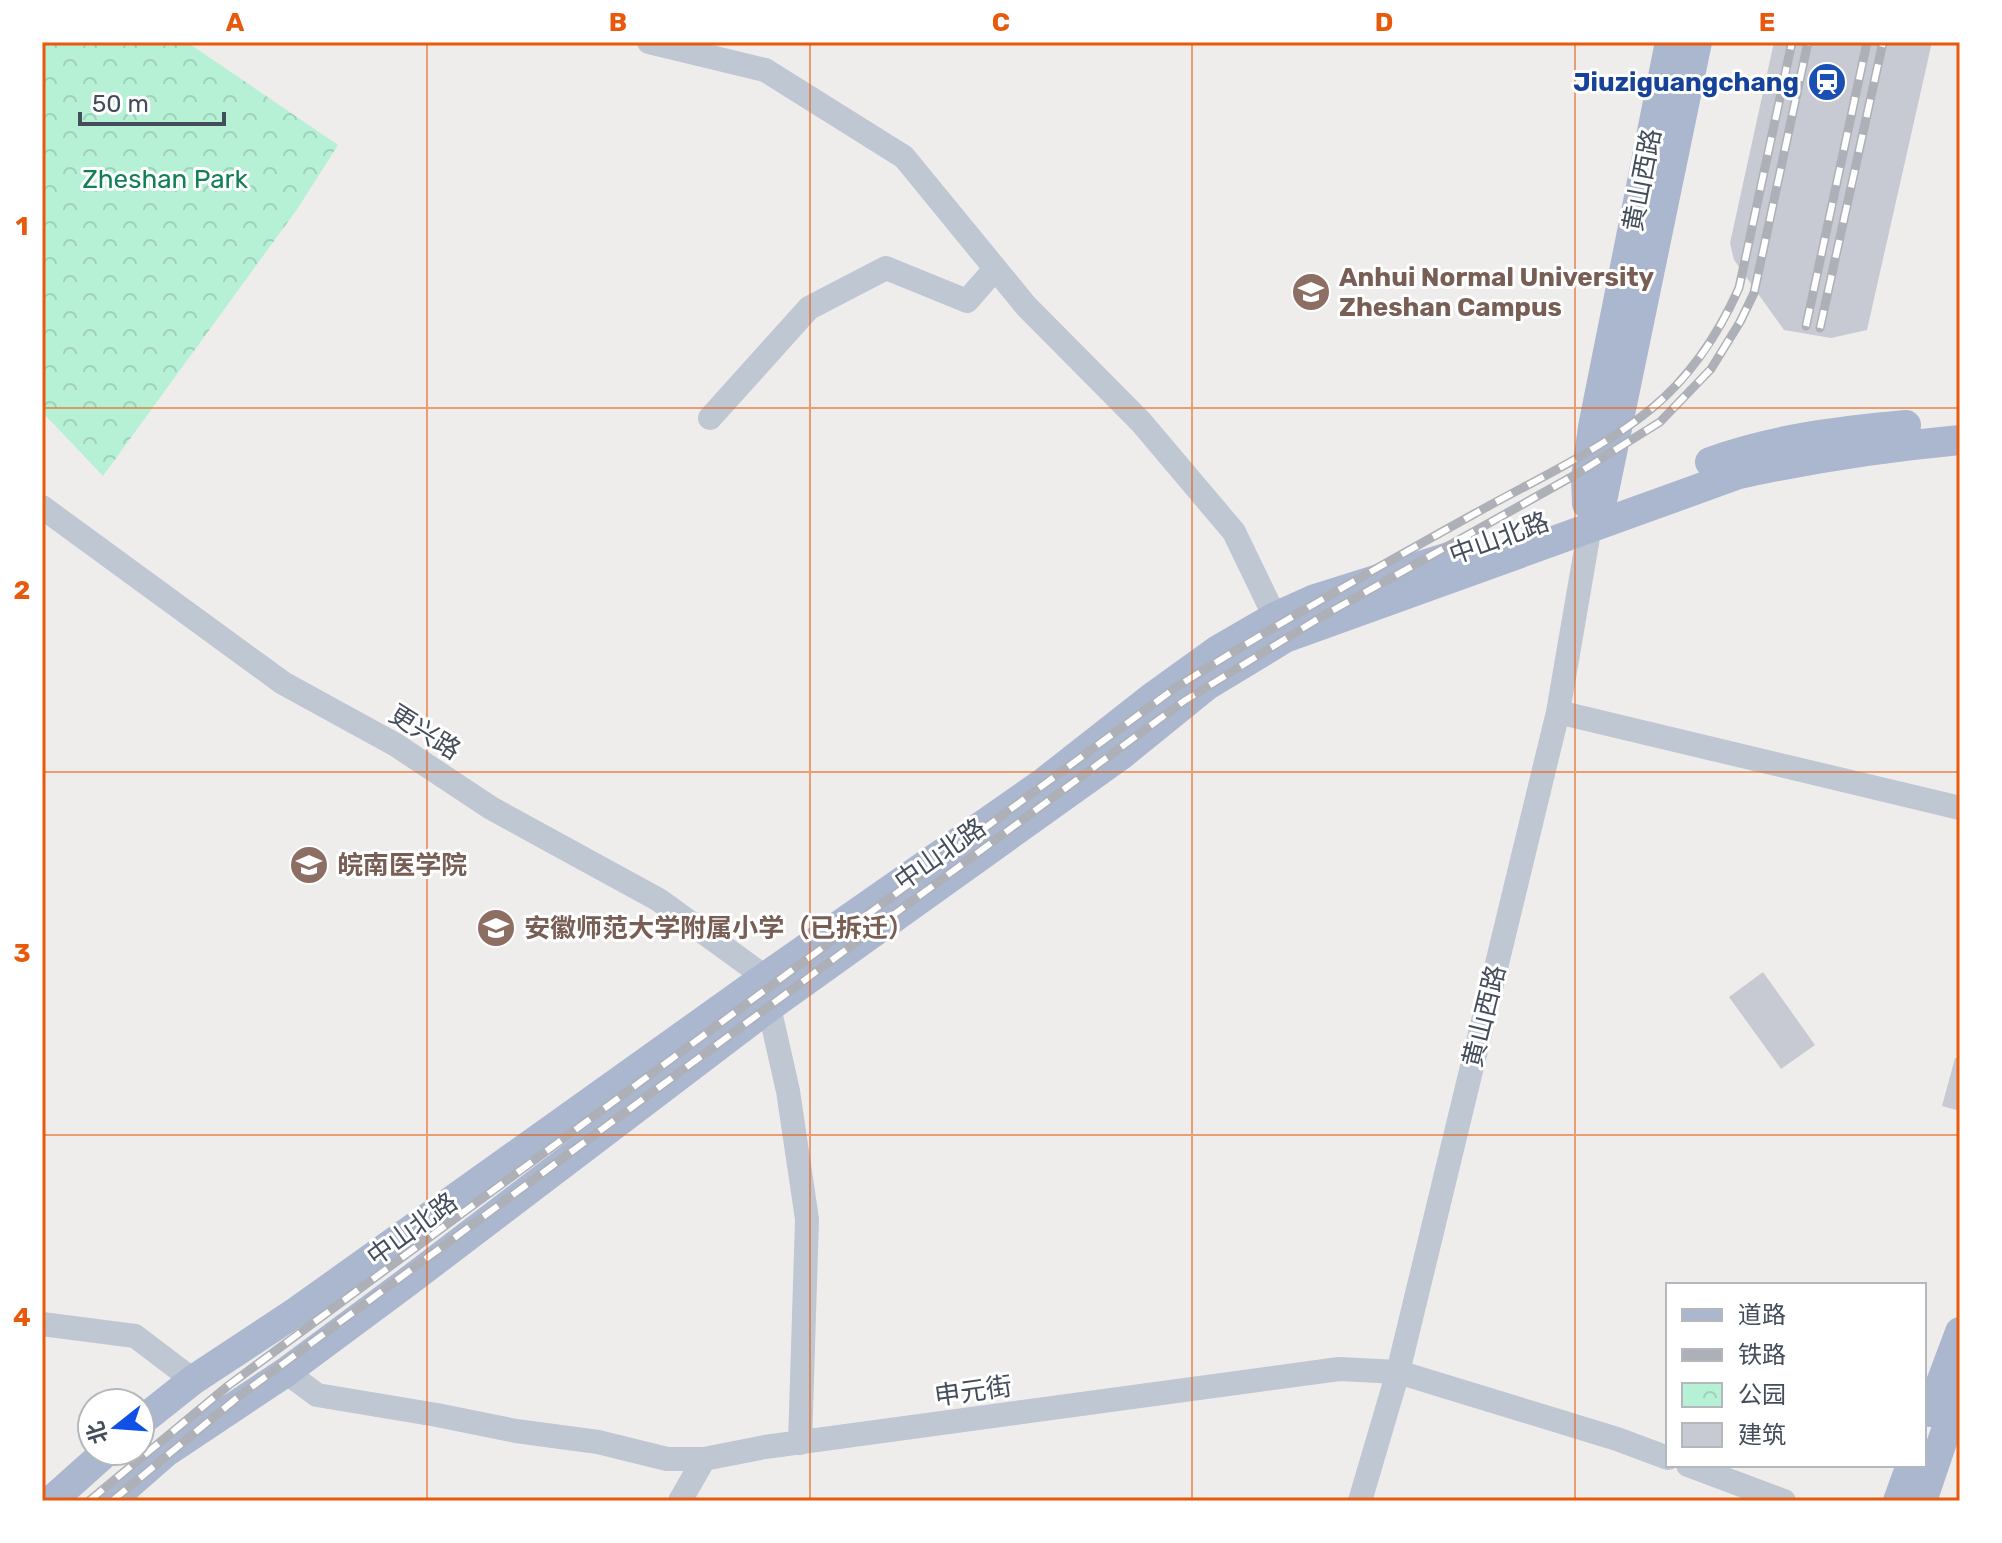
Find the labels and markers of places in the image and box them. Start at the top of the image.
station icon: Jiuziguangchang [1806,61,1848,103]
place label: Jiuziguangchang [1573,67,1799,98]
place label: Anhui Normal University Zheshan Campus [1339,262,1655,323]
school or university icon: Anhui Normal University Zheshan Campus [1290,271,1332,313]
school or university icon: 皖南医学院 [288,844,330,886]
place label: 皖南医学院 [337,850,467,881]
school or university icon: 安徽师范大学附属小学（已拆迁） [475,907,517,949]
place label: 安徽师范大学附属小学（已拆迁） [524,913,914,944]

